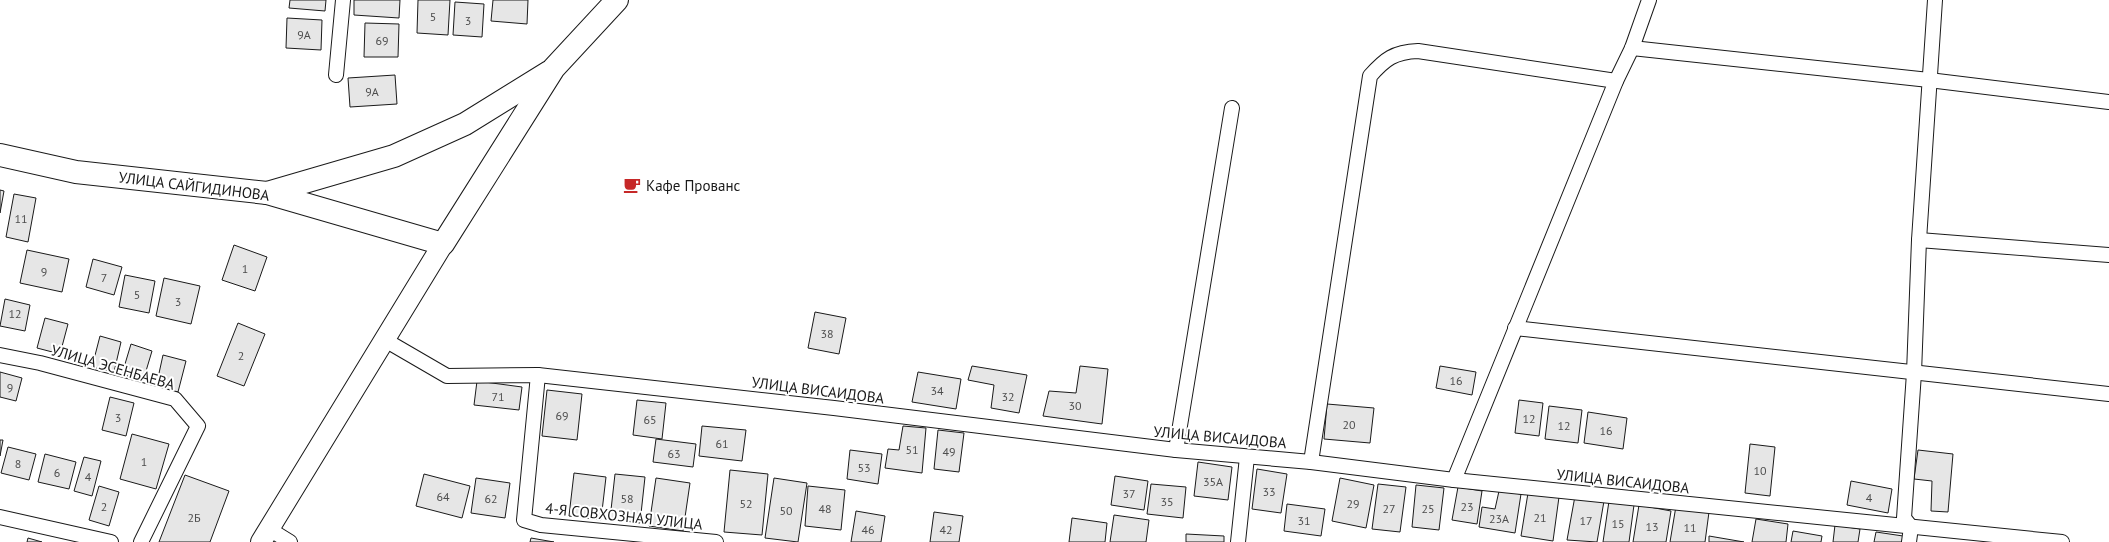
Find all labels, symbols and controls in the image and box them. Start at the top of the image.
house number: 5 [430,9,436,24]
house number: 3 [465,13,471,28]
house number: 9А [297,27,311,42]
house number: 69 [375,33,389,48]
house number: 9А [365,84,379,99]
street label: УЛИЦА САЙГИДИНОВА [117,167,271,205]
cafe icon: Кафе Прованс [622,175,642,195]
place label: Кафе Прованс [646,176,740,195]
house number: 11 [14,211,28,226]
house number: 1 [242,261,248,276]
house number: 9 [41,264,47,279]
house number: 7 [101,270,107,285]
house number: 5 [134,287,140,302]
house number: 3 [175,294,181,309]
house number: 12 [8,306,22,321]
house number: 38 [820,326,834,341]
street label: УЛИЦА ЭСЕНБАЕВА [49,340,177,394]
house number: 2 [238,348,244,363]
street label: УЛИЦА ВИСАИДОВА [751,372,886,408]
house number: 16 [1449,373,1463,388]
house number: 9 [7,380,13,395]
house number: 34 [930,383,944,398]
house number: 71 [491,389,505,404]
house number: 32 [1001,389,1015,404]
house number: 30 [1068,398,1082,413]
house number: 69 [555,408,569,423]
house number: 3 [115,410,121,425]
house number: 12 [1522,411,1536,426]
house number: 65 [643,412,657,427]
house number: 20 [1342,417,1356,432]
house number: 12 [1557,418,1571,433]
street label: УЛИЦА ВИСАИДОВА [1153,422,1288,452]
house number: 16 [1599,423,1613,438]
house number: 61 [715,436,729,451]
house number: 51 [905,442,919,457]
house number: 49 [942,444,956,459]
house number: 63 [667,446,681,461]
house number: 1 [141,454,147,469]
house number: 8 [15,456,21,471]
house number: 53 [857,460,871,475]
house number: 10 [1753,463,1767,478]
house number: 6 [54,465,60,480]
street label: УЛИЦА ВИСАИДОВА [1556,465,1691,497]
house number: 4 [85,469,92,484]
house number: 35А [1203,474,1223,489]
house number: 33 [1262,484,1276,499]
house number: 37 [1122,486,1136,501]
house number: 64 [436,489,450,504]
house number: 4 [1866,490,1873,505]
house number: 62 [484,491,498,506]
house number: 58 [620,491,634,506]
house number: 35 [1160,494,1174,509]
house number: 52 [739,496,753,511]
house number: 29 [1346,496,1360,511]
street label: 4-Я СОВХОЗНАЯ УЛИЦА [544,498,704,534]
house number: 2 [101,499,107,514]
house number: 23 [1460,499,1474,514]
house number: 48 [818,501,832,516]
house number: 27 [1382,501,1396,516]
house number: 25 [1421,501,1435,516]
house number: 50 [779,503,793,518]
house number: 2Б [187,510,201,525]
house number: 21 [1533,510,1547,525]
house number: 23А [1489,511,1509,526]
house number: 31 [1297,513,1311,528]
house number: 17 [1579,513,1593,528]
house number: 15 [1611,516,1625,531]
house number: 13 [1645,519,1659,534]
house number: 11 [1683,520,1697,535]
house number: 46 [861,522,875,537]
house number: 42 [939,522,953,537]

